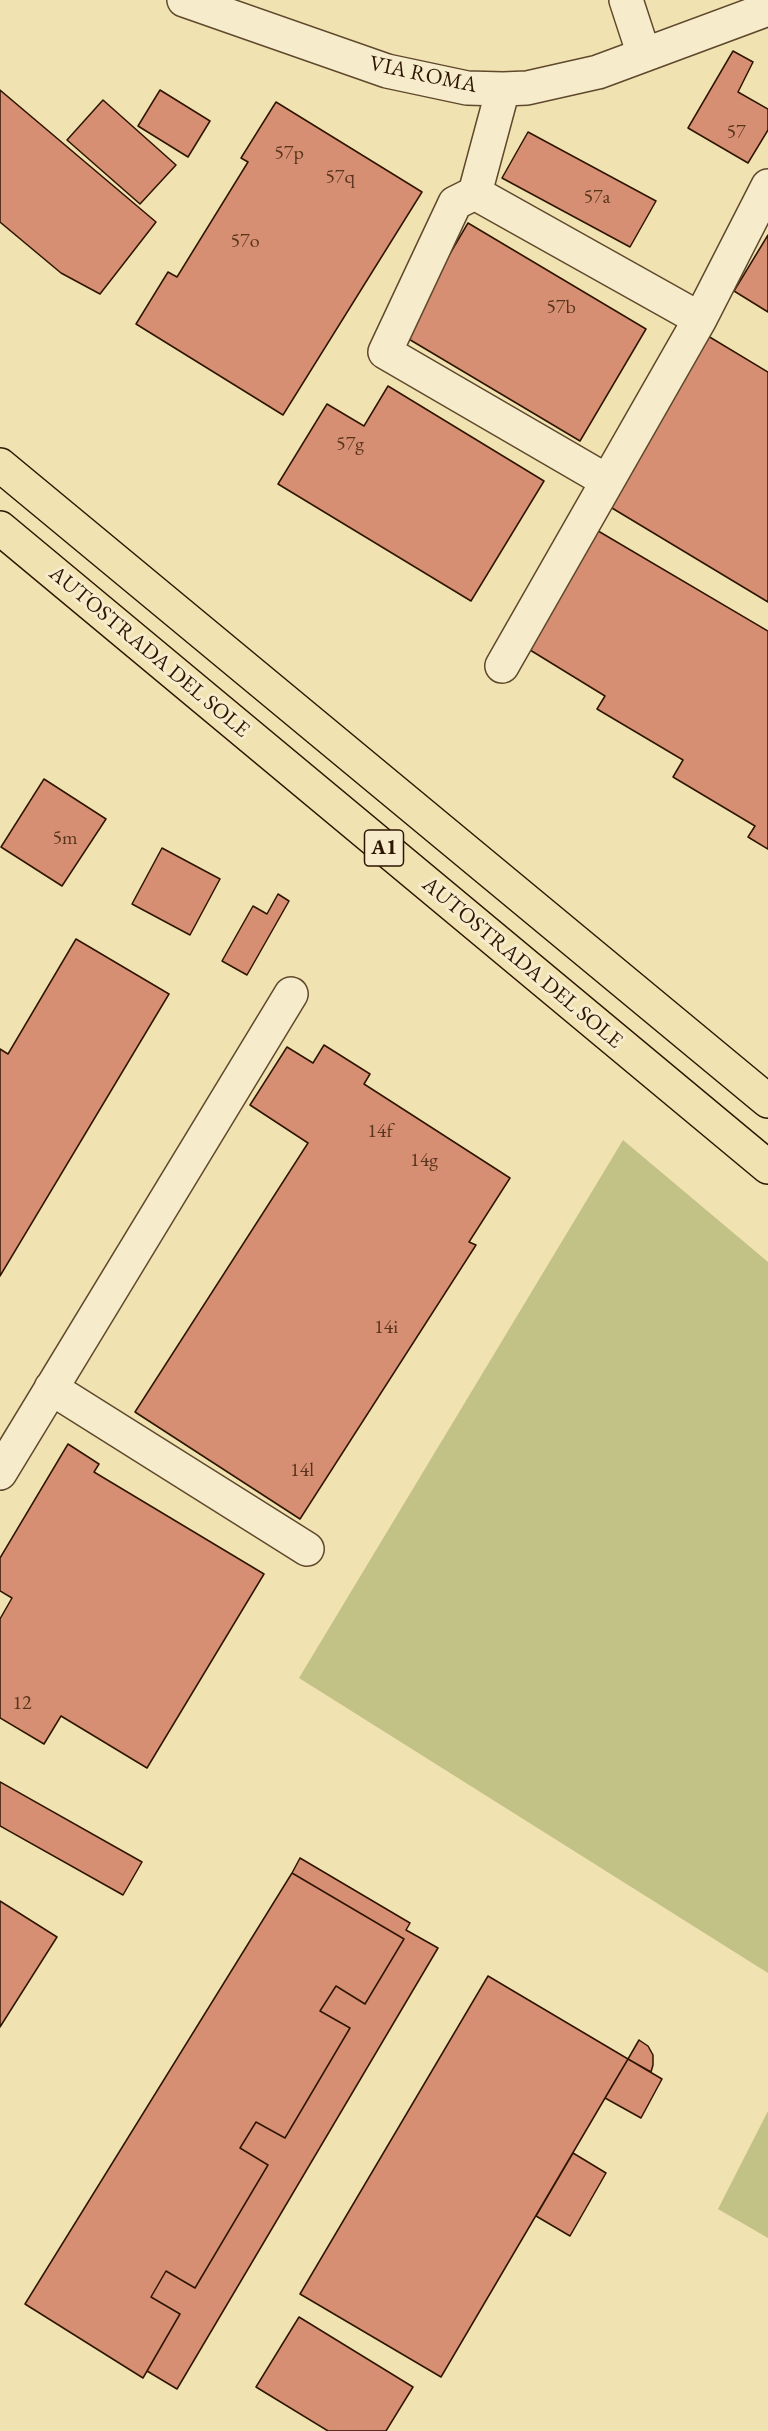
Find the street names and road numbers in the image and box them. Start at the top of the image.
street label: VIA ROMA [367,51,479,99]
street label: AUTOSTRADA DEL SOLE [43,560,255,744]
road number: A1 [364,830,404,866]
street label: AUTOSTRADA DEL SOLE [416,871,628,1055]

